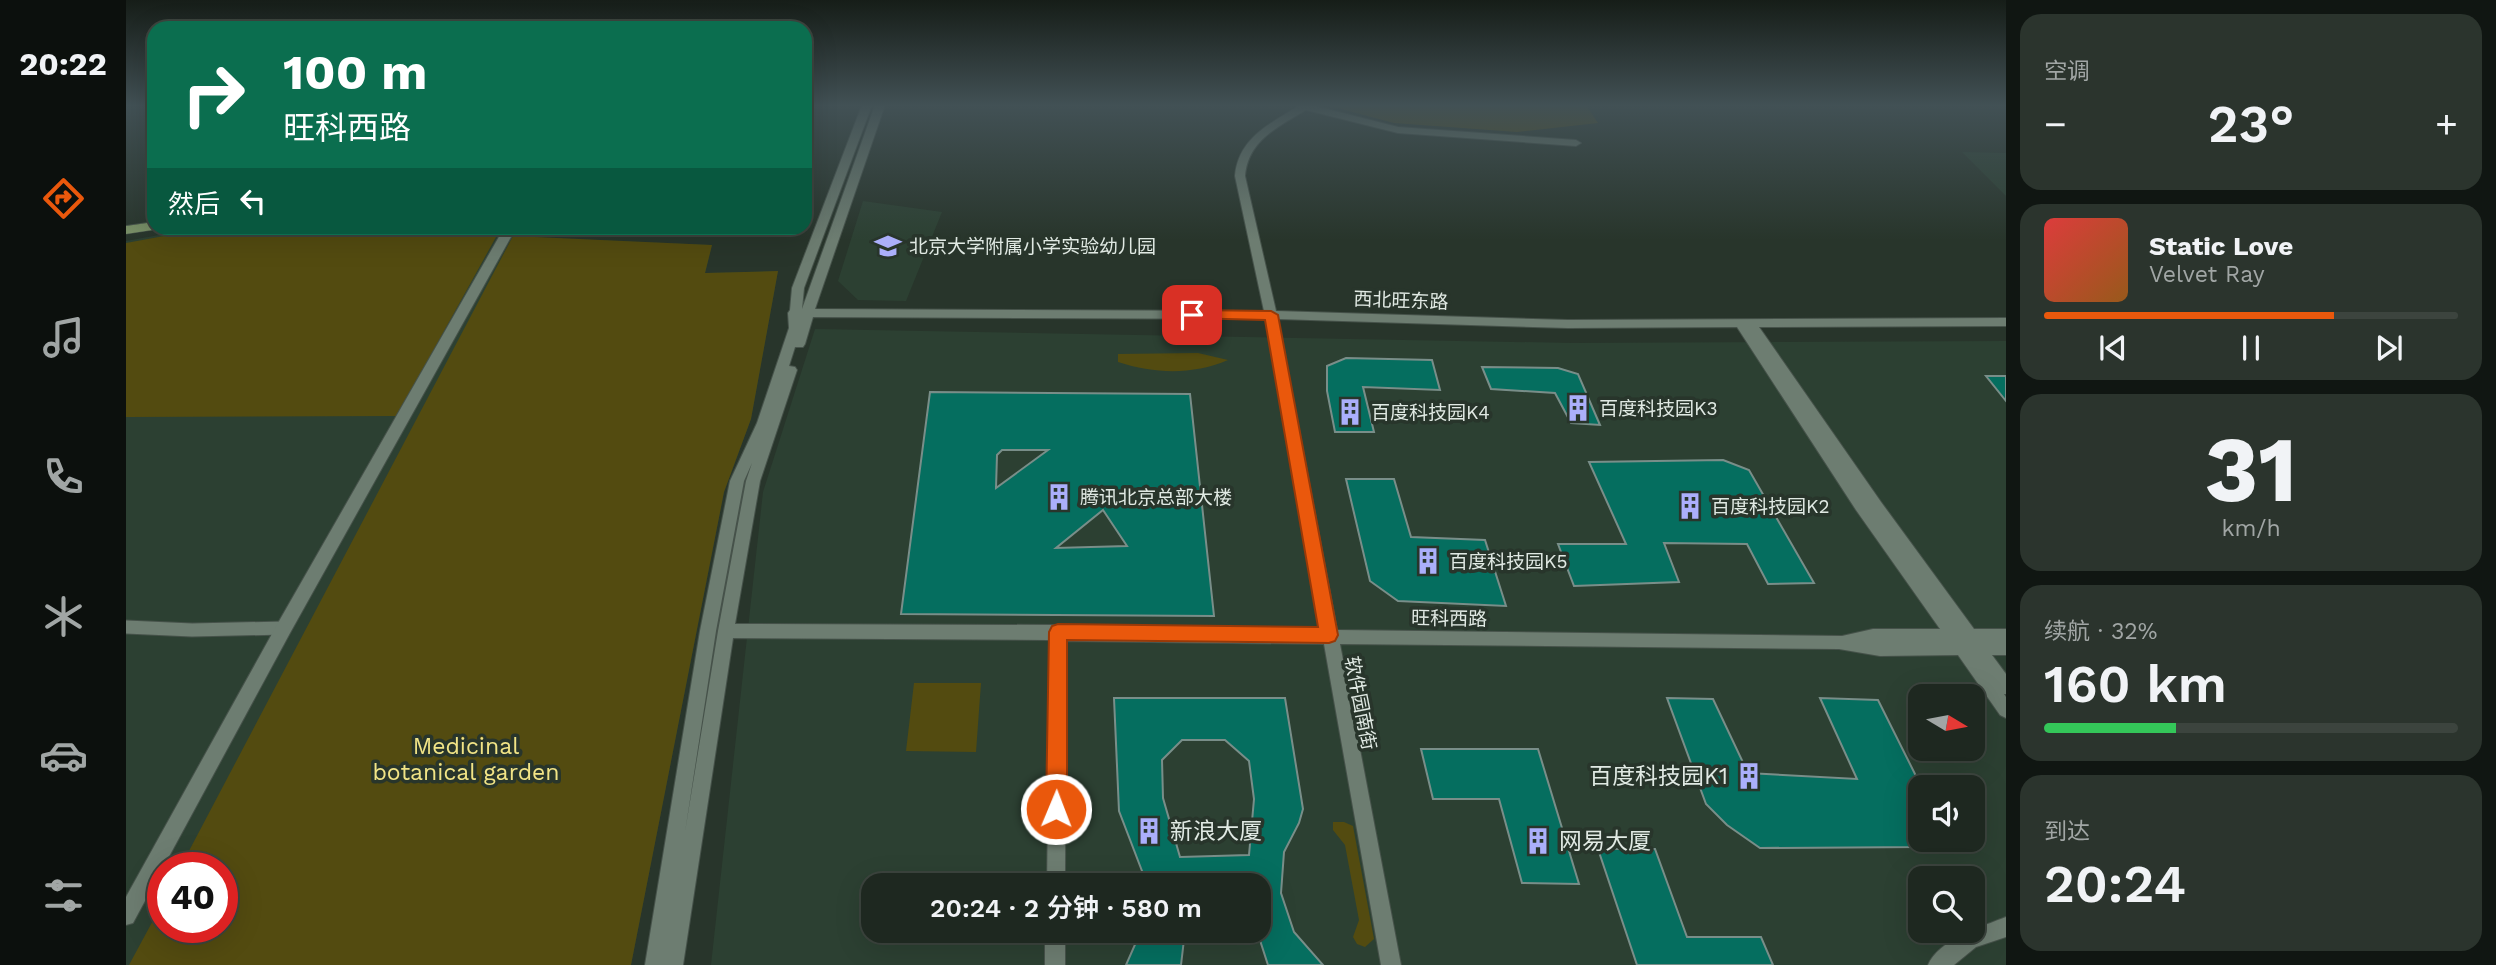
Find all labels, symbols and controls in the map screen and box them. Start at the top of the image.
text: 100 m [283,43,427,101]
text: 20:22 [19,45,107,83]
icon: right [168,49,259,140]
text: 空调 [2044,58,2090,85]
text: 23° [2208,94,2294,155]
text: − [2044,102,2067,146]
text: + [2435,102,2458,146]
text: 旺科西路 [283,109,411,147]
icon: directions [39,174,88,223]
icon: left [234,182,272,220]
text: 然后 [168,189,220,219]
school or university icon: 北京大学附属小学实验幼儿园 [873,231,903,261]
text: Static Love [2149,231,2293,261]
place label: 北京大学附属小学实验幼儿园 [909,235,1156,258]
text: Velvet Ray [2149,261,2265,288]
pin [1162,285,1222,345]
street label: 西北旺东路 [1353,287,1449,314]
icon: arrive [1173,296,1211,334]
icon: music [39,313,88,362]
icon: previous [2094,329,2132,367]
icon: pause [2232,329,2270,367]
icon: next [2370,329,2408,367]
building icon: 百度科技园K3 [1563,393,1593,423]
building icon: 百度科技园K4 [1335,397,1365,427]
place label: 百度科技园K3 [1599,397,1718,420]
place label: 百度科技园K4 [1371,401,1490,424]
text: 31 [2204,416,2298,523]
icon: phone [39,452,88,501]
building icon: 腾讯北京总部大楼 [1044,482,1074,512]
place label: 腾讯北京总部大楼 [1080,486,1232,509]
building icon: 百度科技园K2 [1675,491,1705,521]
place label: 百度科技园K2 [1711,495,1830,518]
text: km/h [2221,515,2281,542]
building icon: 百度科技园K5 [1413,546,1443,576]
place label: 百度科技园K5 [1449,550,1568,573]
icon: climate [39,592,88,641]
street label: 旺科西路 [1411,606,1487,631]
text: 续航 · 32% [2044,618,2157,645]
street label: 软件园南街 [1340,654,1381,752]
text: 160 km [2044,654,2227,715]
north arrow [1908,684,1984,761]
map controls [1908,684,1985,943]
icon: car [39,731,88,780]
park label: Medicinal botanical garden [372,733,560,786]
building icon: 百度科技园K1 [1734,761,1764,791]
place label: 百度科技园K1 [1589,763,1728,790]
position arrow [1019,772,1093,846]
button: sound [1908,775,1985,852]
building icon: 新浪大厦 [1134,816,1164,846]
place label: 新浪大厦 [1170,818,1262,845]
text: 到达 [2044,818,2090,845]
building icon: 网易大厦 [1523,826,1553,856]
place label: 网易大厦 [1559,828,1651,855]
speed limit sign: 40 [147,852,238,943]
text: 20:24 [2044,854,2186,915]
button: search [1908,866,1985,943]
icon: filters [39,871,88,920]
text: 20:24 · 2 分钟 · 580 m [930,893,1202,923]

